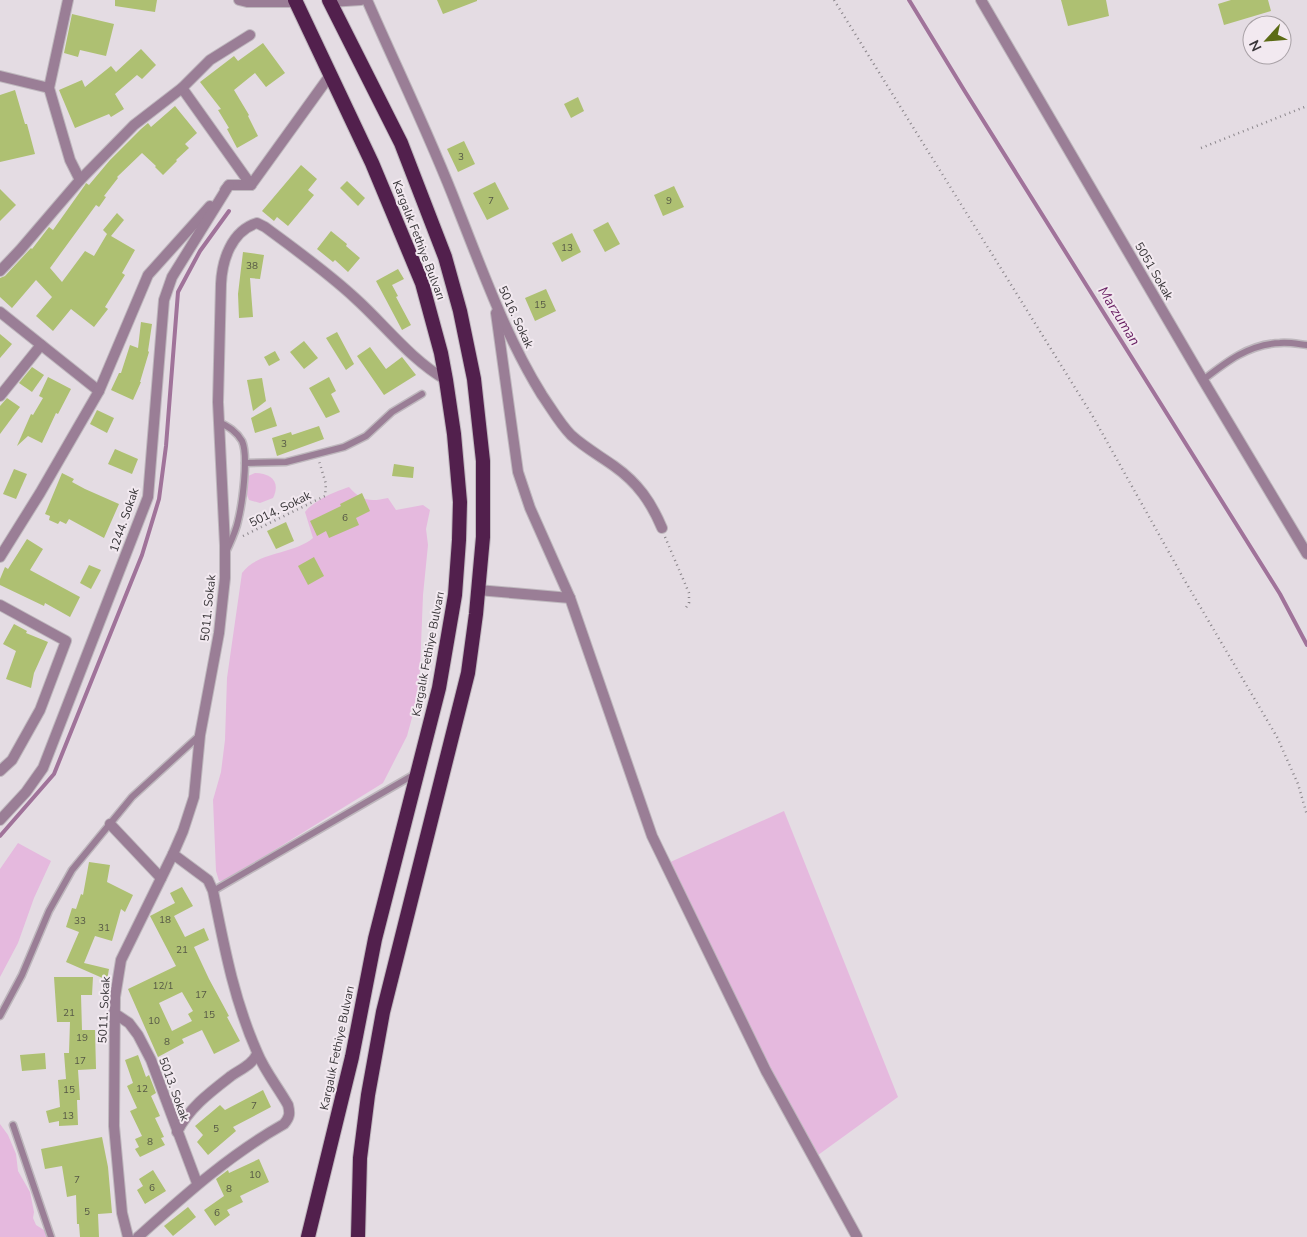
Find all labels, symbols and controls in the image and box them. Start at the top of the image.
north arrow [1242,15,1292,65]
text: N [1245,37,1267,54]
house number: 3 [458,150,464,164]
street label: Kargalık Fethiye Bulvarı [389,178,449,302]
house number: 7 [488,194,494,208]
house number: 9 [666,194,672,208]
street label: 5051 Sokak [1131,239,1177,304]
house number: 13 [561,241,573,255]
house number: 38 [246,259,258,273]
street label: 5016. Sokak [495,283,538,352]
water label: Marzuman [1093,283,1145,349]
house number: 15 [534,298,546,312]
house number: 3 [281,437,287,451]
street label: 1244. Sokak [106,485,143,554]
street label: 5014. Sokak [246,487,314,531]
house number: 6 [342,511,348,525]
street label: 5011. Sokak [197,573,220,642]
street label: Kargalık Fethiye Bulvarı [408,590,448,718]
house number: 18 [159,913,171,927]
house number: 33 [74,914,86,928]
house number: 31 [98,921,110,935]
house number: 21 [176,943,188,957]
street label: 5011. Sokak [94,975,114,1044]
house number: 12/1 [153,979,173,993]
street label: Kargalık Fethiye Bulvarı [316,984,358,1112]
house number: 17 [195,988,207,1002]
house number: 21 [63,1006,75,1020]
house number: 15 [203,1008,215,1022]
house number: 10 [148,1014,160,1028]
house number: 19 [76,1031,88,1045]
house number: 8 [164,1035,170,1049]
house number: 17 [74,1054,86,1068]
street label: 5013. Sokak [155,1055,193,1124]
house number: 12 [136,1082,148,1096]
house number: 15 [63,1083,75,1097]
house number: 7 [251,1099,257,1113]
house number: 13 [62,1109,74,1123]
house number: 5 [213,1122,219,1136]
house number: 8 [147,1135,153,1149]
house number: 10 [249,1168,261,1182]
house number: 7 [74,1173,80,1187]
house number: 6 [149,1181,155,1195]
house number: 8 [226,1182,232,1196]
house number: 5 [84,1205,90,1219]
house number: 6 [214,1206,220,1220]

